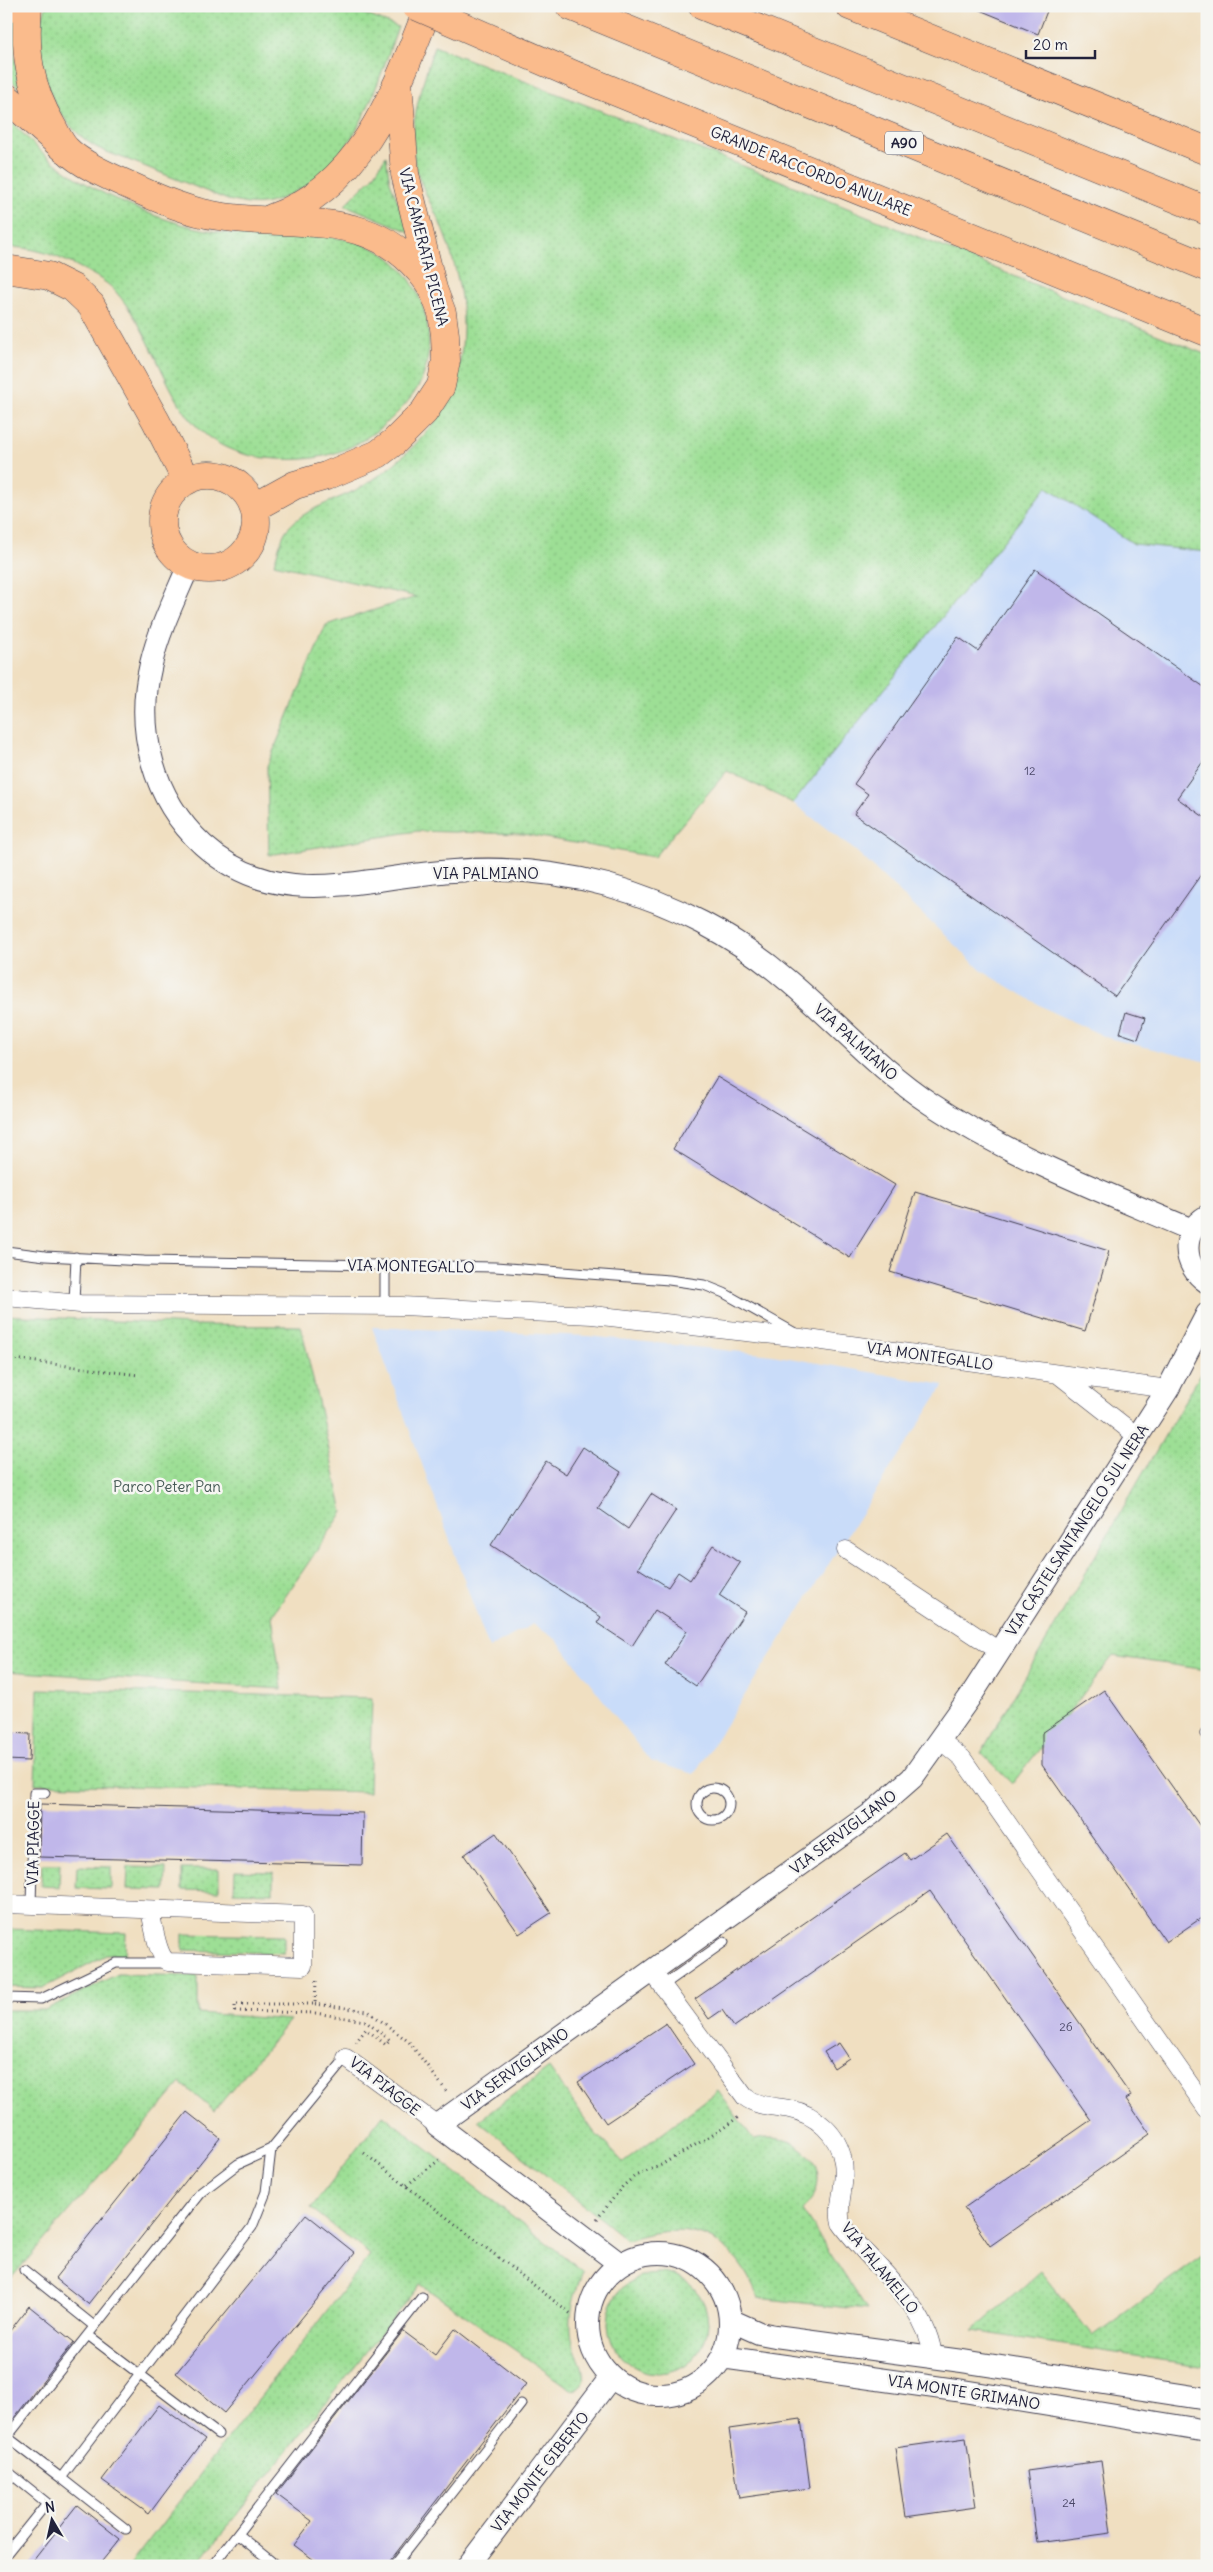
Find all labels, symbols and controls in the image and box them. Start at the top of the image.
scale bar [1026,28,1094,60]
text: 20 m [1033,35,1068,54]
street label: GRANDE RACCORDO ANULARE [708,122,914,220]
road number: A90 [885,132,923,154]
street label: VIA CAMERATA PICENA [395,166,453,328]
house number: 12 [1024,763,1036,778]
street label: VIA PALMIANO [433,864,539,883]
street label: VIA PALMIANO [810,1000,902,1084]
street label: VIA MONTEGALLO [347,1255,475,1277]
street label: VIA MONTEGALLO [866,1338,994,1374]
street label: VIA CASTELSANTANGELO SUL NERA [1001,1420,1153,1639]
park label: Parco Peter Pan [113,1477,221,1496]
street label: VIA SERVIGLIANO [786,1786,900,1878]
street label: VIA PIAGGE [23,1800,43,1886]
house number: 26 [1059,2019,1073,2034]
street label: VIA SERVIGLIANO [457,2024,573,2114]
street label: VIA PIAGGE [346,2052,424,2120]
street label: VIA TALAMELLO [837,2218,923,2318]
street label: VIA MONTE GRIMANO [886,2371,1042,2413]
street label: VIA MONTE GIBERTO [487,2408,593,2536]
north arrow [28,2494,78,2544]
house number: 24 [1062,2495,1076,2510]
text: N [44,2498,56,2517]

